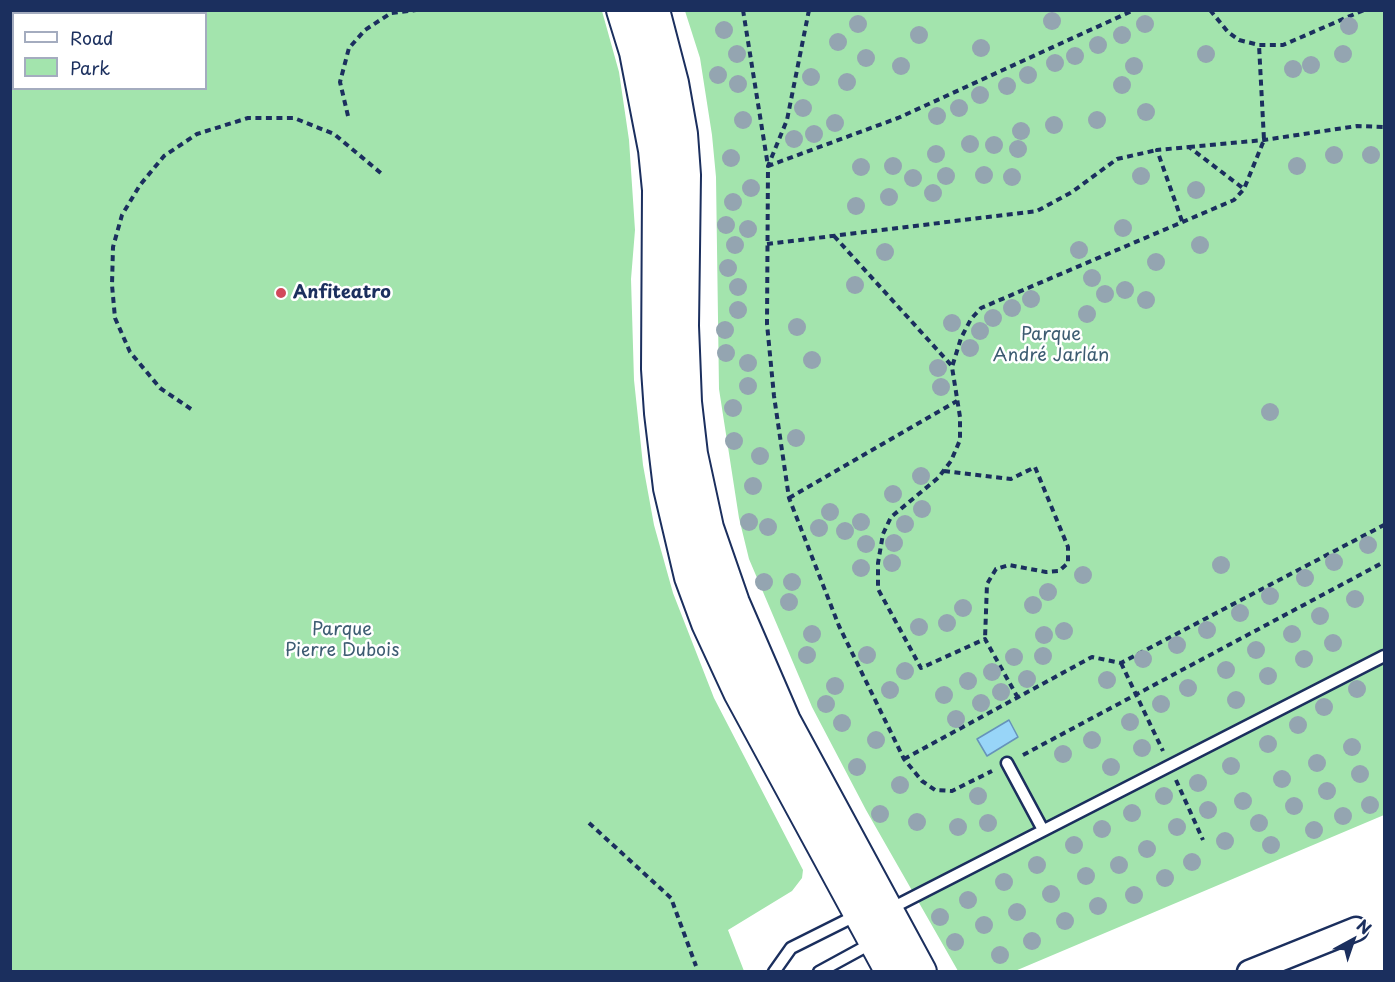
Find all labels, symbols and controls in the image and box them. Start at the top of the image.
legend [12,12,207,90]
text: Road [70,24,114,51]
text: Park [70,54,110,81]
place label: Anfiteatro [293,282,391,304]
marker: Anfiteatro [274,286,288,300]
park label: Parque André Jarlán [993,324,1109,366]
park label: Parque Pierre Dubois [285,619,399,662]
north arrow [1323,910,1383,970]
text: N [1352,913,1377,939]

